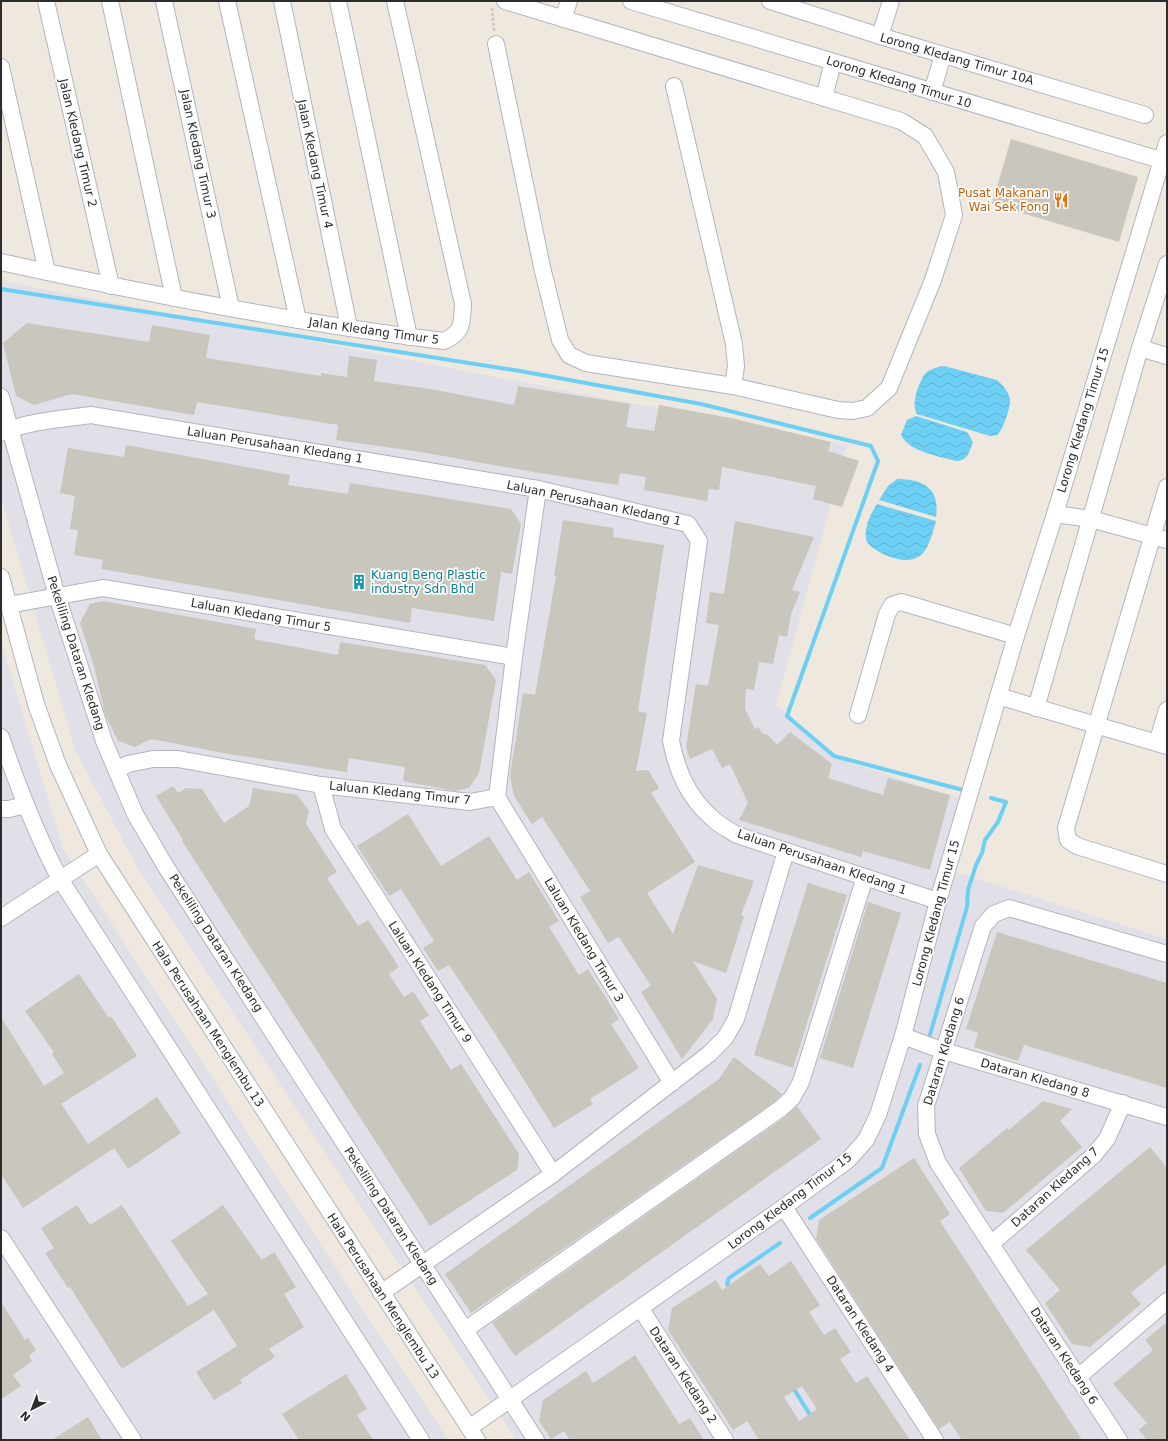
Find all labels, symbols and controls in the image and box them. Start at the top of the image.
street label: Lorong Kledang Timur 10A [878,30,1036,88]
street label: Lorong Kledang Timur 10 [825,53,973,111]
street label: Jalan Kledang Timur 2 [56,76,100,209]
street label: Jalan Kledang Timur 3 [177,87,219,220]
street label: Jalan Kledang Timur 4 [294,97,336,230]
place label: Pusat Makanan Wai Sek Fong [958,186,1049,214]
restaurant icon: Pusat Makanan Wai Sek Fong [1052,191,1070,209]
street label: Jalan Kledang Timur 5 [307,315,440,347]
street label: Lorong Kledang Timur 15 [1054,346,1112,494]
street label: Laluan Perusahaan Kledang 1 [186,424,364,466]
street label: Laluan Perusahaan Kledang 1 [505,478,683,528]
place label: Kuang Beng Plastic industry Sdn Bhd [371,568,486,596]
building icon: Kuang Beng Plastic industry Sdn Bhd [350,573,368,591]
street label: Pekeliling Dataran Kledang [44,574,108,732]
street label: Laluan Kledang Timur 5 [190,596,332,634]
street label: Laluan Kledang Timur 7 [328,779,472,807]
street label: Laluan Perusahaan Kledang 1 [736,826,908,898]
street label: Lorong Kledang Timur 15 [910,838,962,988]
street label: Pekeliling Dataran Kledang [166,871,266,1015]
street label: Laluan Kledang Timur 3 [541,875,627,1005]
street label: Laluan Kledang Timur 9 [385,919,475,1045]
street label: Hala Perusahaan Menglembu 13 [149,939,267,1109]
street label: Dataran Kledang 6 [921,995,967,1107]
street label: Dataran Kledang 8 [979,1056,1091,1100]
street label: Pekeliling Dataran Kledang [341,1144,441,1288]
street label: Dataran Kledang 7 [1008,1144,1102,1230]
street label: Lorong Kledang Timur 15 [725,1150,855,1252]
street label: Hala Perusahaan Menglembu 13 [324,1211,442,1381]
street label: Dataran Kledang 4 [823,1273,897,1375]
street label: Dataran Kledang 6 [1027,1305,1101,1407]
street label: Dataran Kledang 2 [646,1324,720,1426]
north arrow [12,1389,52,1429]
text: N [18,1408,33,1424]

